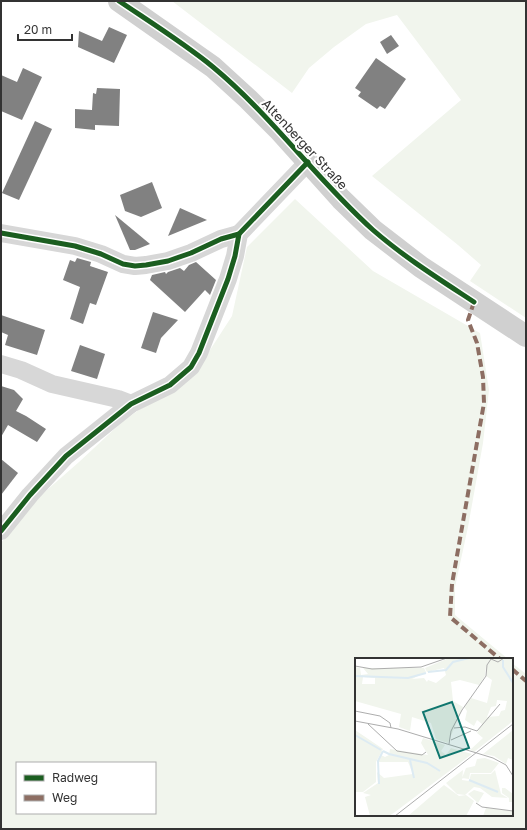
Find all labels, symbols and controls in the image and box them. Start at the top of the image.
scale bar [18,16,72,42]
text: 20 m [24,22,52,37]
street label: Altenberger Straße [259,95,351,193]
inset map [355,658,513,816]
legend [16,762,156,814]
text: Radweg [52,770,98,785]
text: Weg [52,790,77,805]

